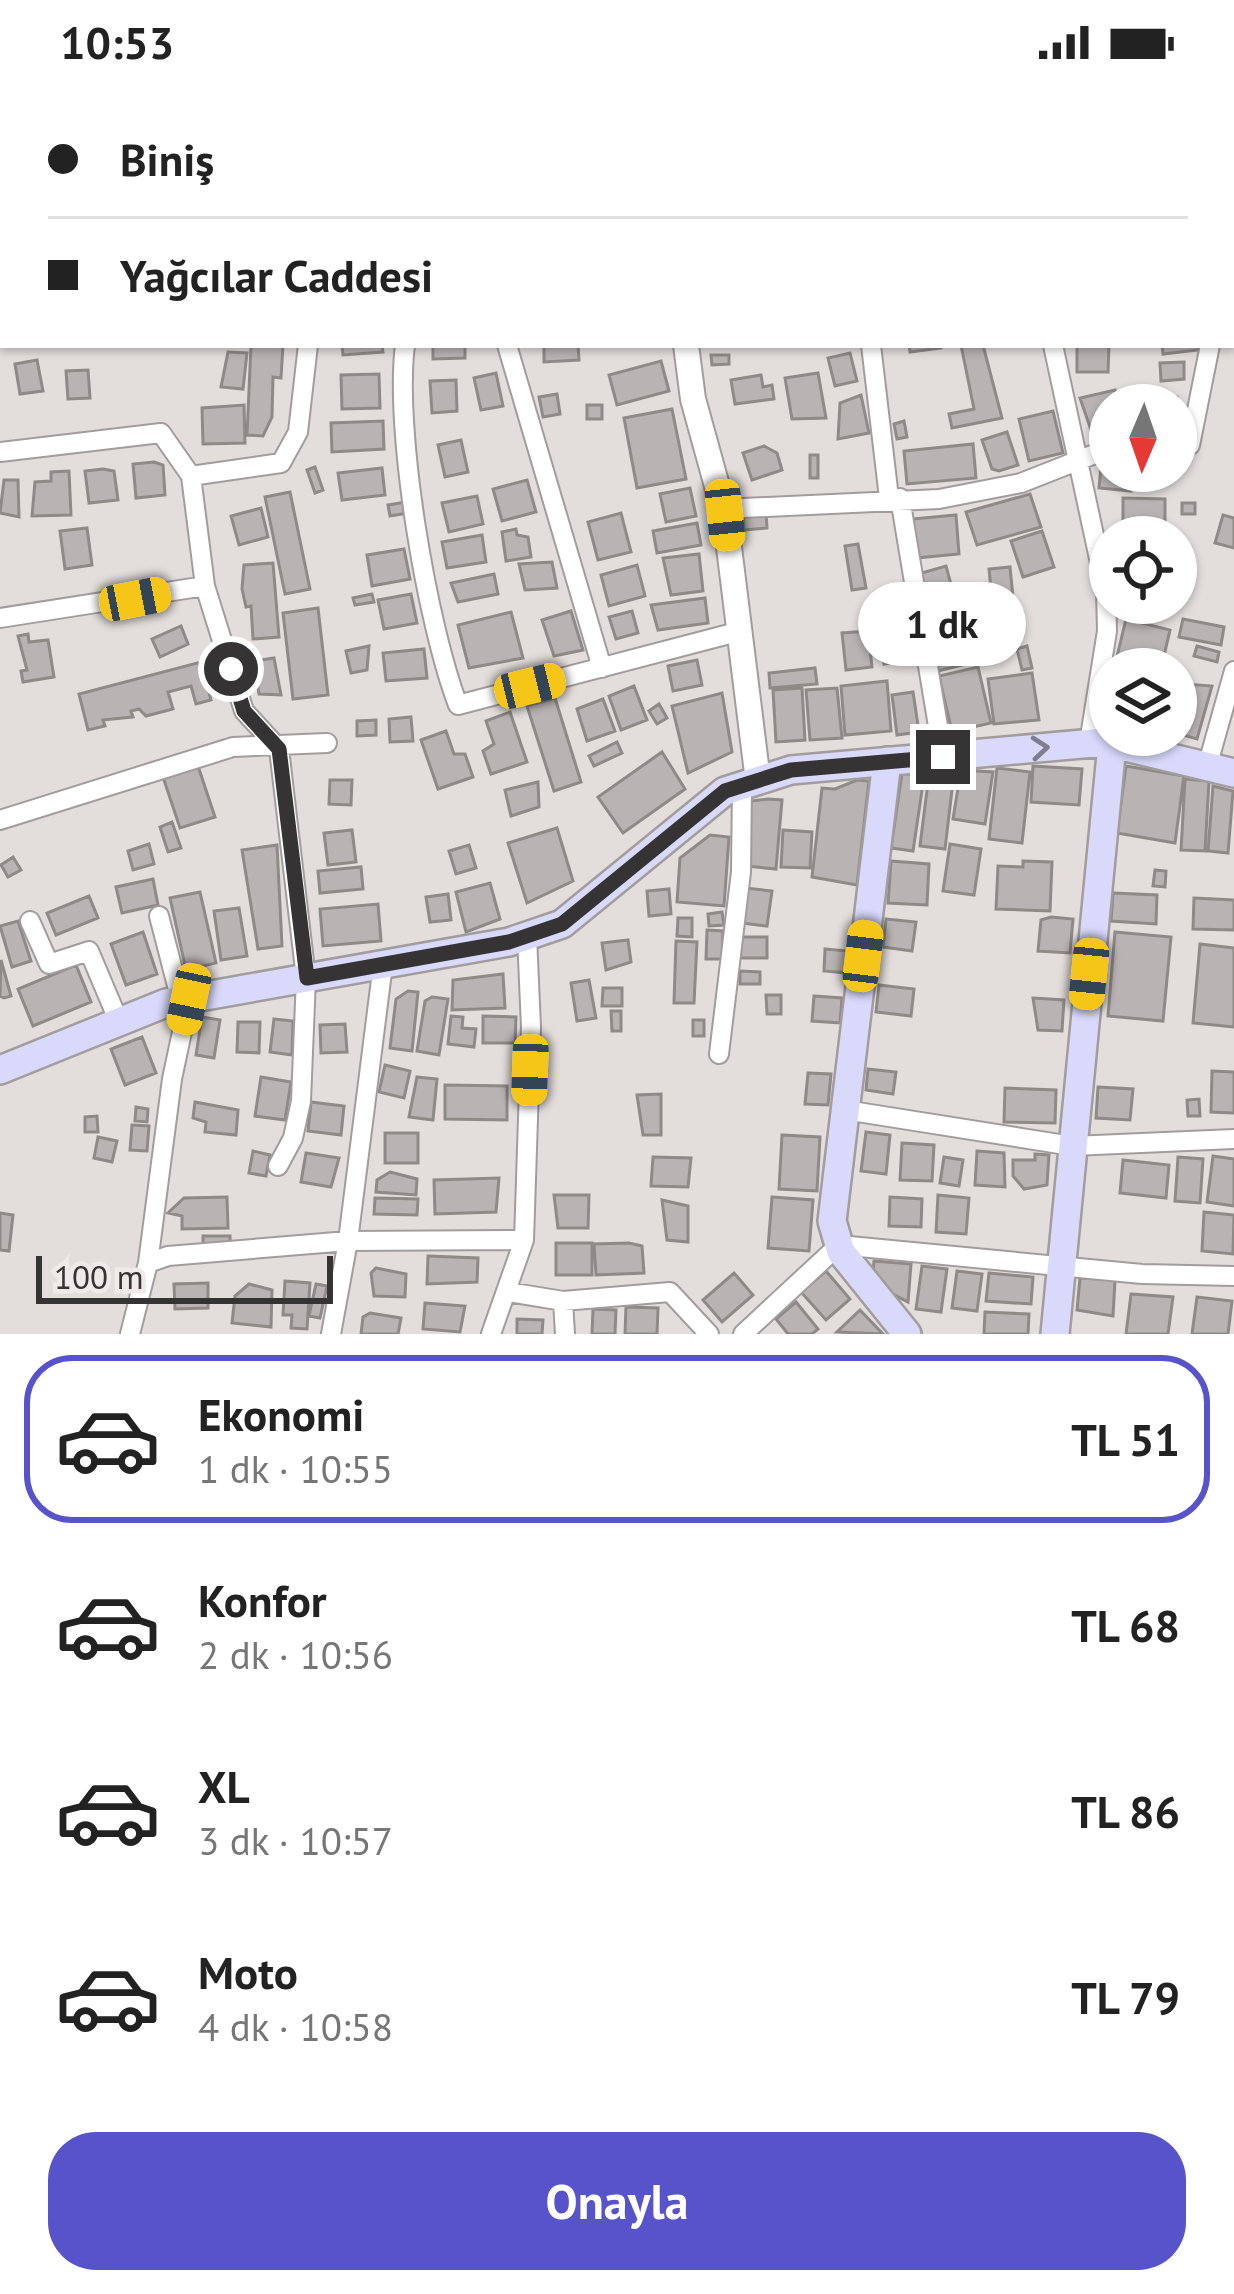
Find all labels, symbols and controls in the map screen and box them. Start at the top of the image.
text: 10:53 [60,13,174,71]
text: Biniş [120,130,214,188]
text: Yağcılar Caddesi [120,246,433,304]
north arrow [1089,384,1197,492]
map controls [1089,384,1197,756]
car [703,477,747,553]
button: locate [1089,516,1197,624]
car [96,574,174,624]
callout: 1 dk [859,583,1027,667]
text: 1 dk [906,598,978,649]
route start [204,642,258,696]
button: layers [1089,648,1197,756]
car [491,660,569,712]
route end [916,730,970,784]
one-way arrow [1031,736,1050,761]
car [841,918,885,994]
car [1067,936,1111,1012]
car [164,960,214,1038]
car [511,1033,549,1107]
scale bar [36,1250,333,1303]
text: 100 m [54,1255,144,1298]
icon: car [54,1385,162,1493]
text: Ekonomi [198,1385,364,1443]
text: TL 51 [1071,1410,1180,1468]
text: 1 dk · 10:55 [198,1443,393,1494]
icon: car [54,1571,162,1679]
text: Konfor [198,1571,327,1629]
text: TL 68 [1071,1596,1180,1654]
text: 2 dk · 10:56 [198,1629,393,1680]
icon: car [54,1757,162,1865]
text: XL [198,1757,250,1815]
text: TL 86 [1071,1782,1180,1840]
text: 3 dk · 10:57 [198,1815,393,1866]
icon: car [54,1943,162,2051]
text: Moto [198,1943,298,2001]
text: TL 79 [1071,1968,1180,2026]
text: 4 dk · 10:58 [198,2001,393,2052]
button: Onayla [48,2132,1186,2270]

